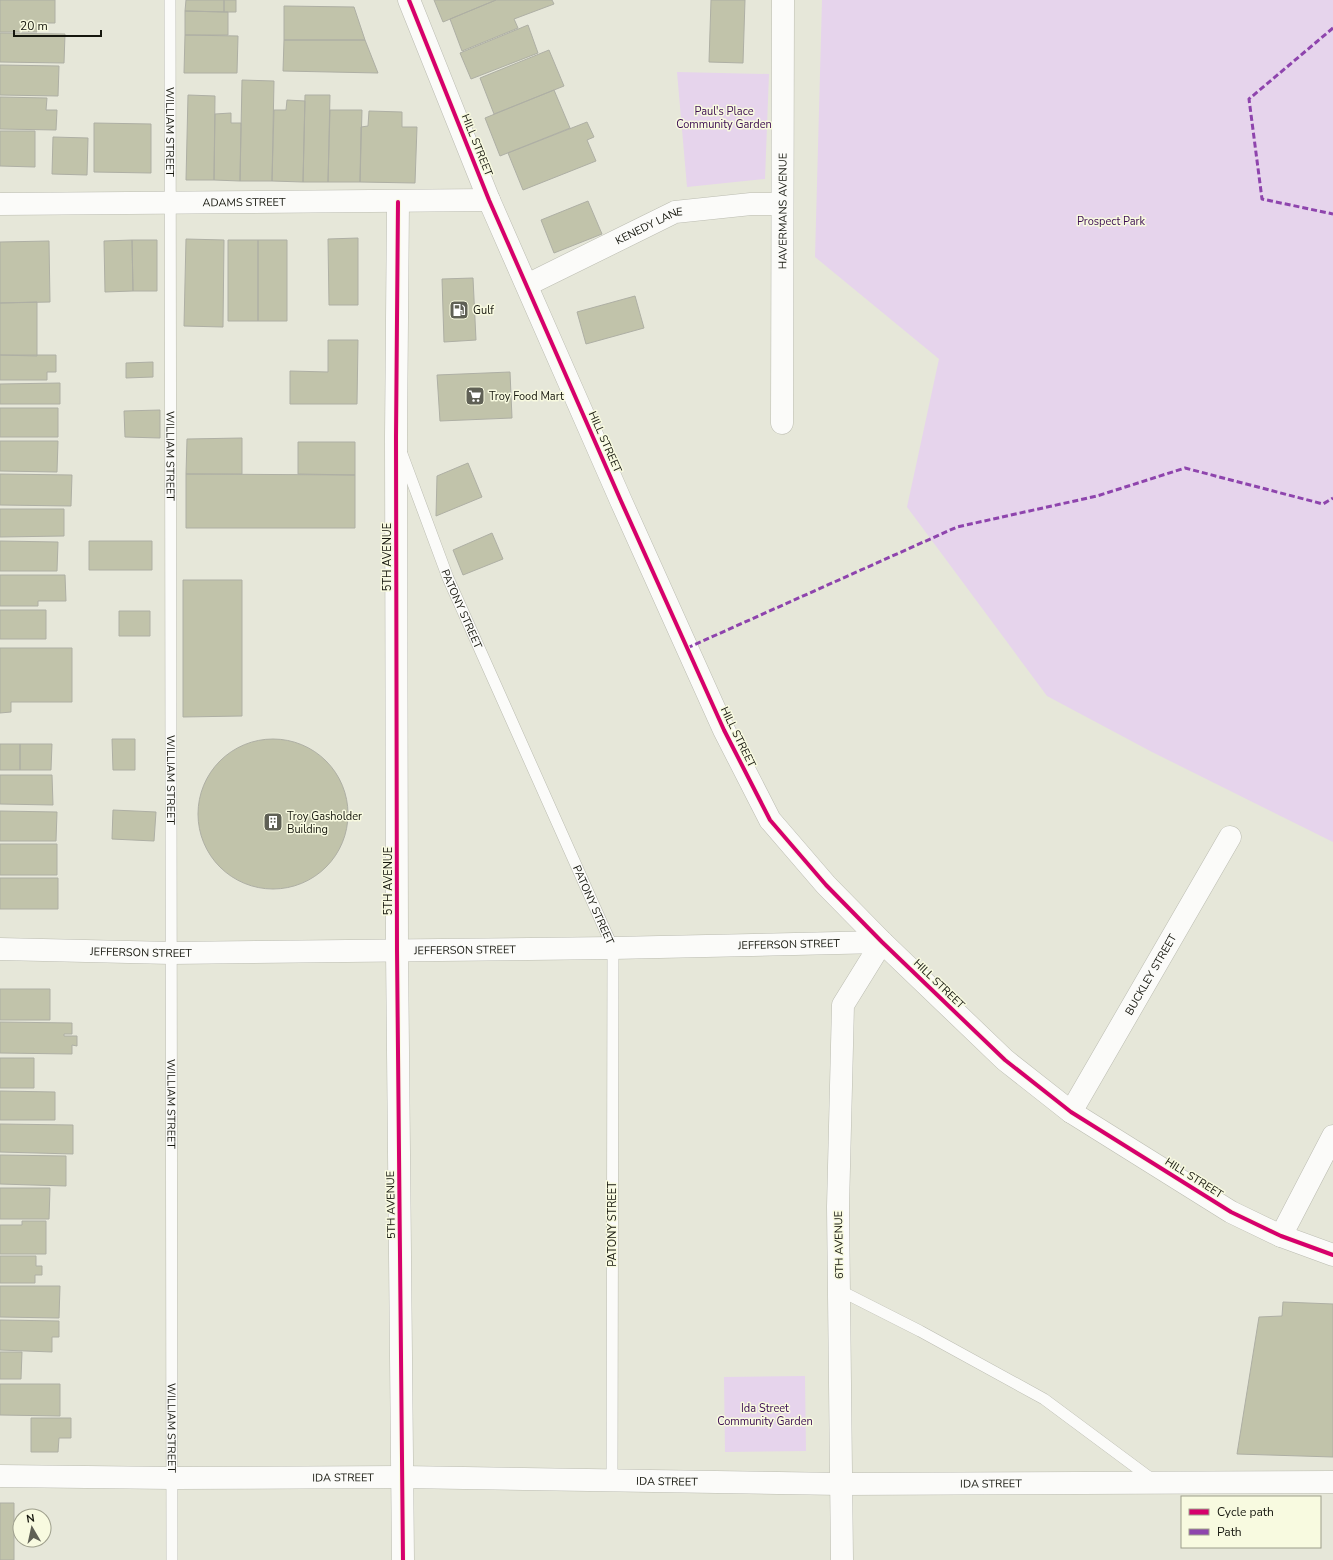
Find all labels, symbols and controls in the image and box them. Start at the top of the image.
scale bar [14,12,101,38]
text: 20 m [20,18,48,34]
street label: WILLIAM STREET [163,87,178,177]
park label: Paul's Place Community Garden [676,104,772,132]
street label: HILL STREET [458,112,496,179]
street label: HAVERMANS AVENUE [775,153,790,269]
street label: ADAMS STREET [202,194,286,210]
street label: KENEDY LANE [613,204,683,248]
park label: Prospect Park [1077,214,1146,229]
fuel station icon: Gulf [448,299,470,321]
place label: Gulf [473,303,494,318]
supermarket icon: Troy Food Mart [464,385,486,407]
place label: Troy Food Mart [489,389,564,404]
street label: HILL STREET [585,409,625,475]
street label: WILLIAM STREET [163,411,178,501]
street label: 5TH AVENUE [380,523,395,591]
street label: PATONY STREET [438,567,486,651]
street label: HILL STREET [717,704,759,770]
street label: WILLIAM STREET [163,735,179,825]
place label: Troy Gasholder Building [287,809,362,837]
building icon: Troy Gasholder Building [262,811,284,833]
street label: 5TH AVENUE [381,847,396,915]
street label: PATONY STREET [569,863,618,947]
street label: BUCKLEY STREET [1121,931,1180,1018]
street label: JEFFERSON STREET [737,935,840,953]
street label: JEFFERSON STREET [413,942,516,958]
street label: JEFFERSON STREET [89,944,192,961]
street label: HILL STREET [910,956,968,1013]
street label: WILLIAM STREET [164,1059,179,1149]
street label: HILL STREET [1162,1154,1226,1202]
street label: 5TH AVENUE [383,1171,399,1239]
street label: PATONY STREET [605,1181,620,1267]
street label: 6TH AVENUE [831,1211,847,1279]
street label: WILLIAM STREET [164,1383,179,1473]
park label: Ida Street Community Garden [717,1401,813,1429]
street label: IDA STREET [312,1470,374,1485]
street label: IDA STREET [636,1473,698,1489]
street label: IDA STREET [960,1476,1022,1491]
legend [1181,1496,1321,1548]
text: Cycle path [1217,1504,1274,1520]
north arrow [12,1508,52,1548]
text: N [25,1511,36,1527]
text: Path [1217,1524,1242,1540]

